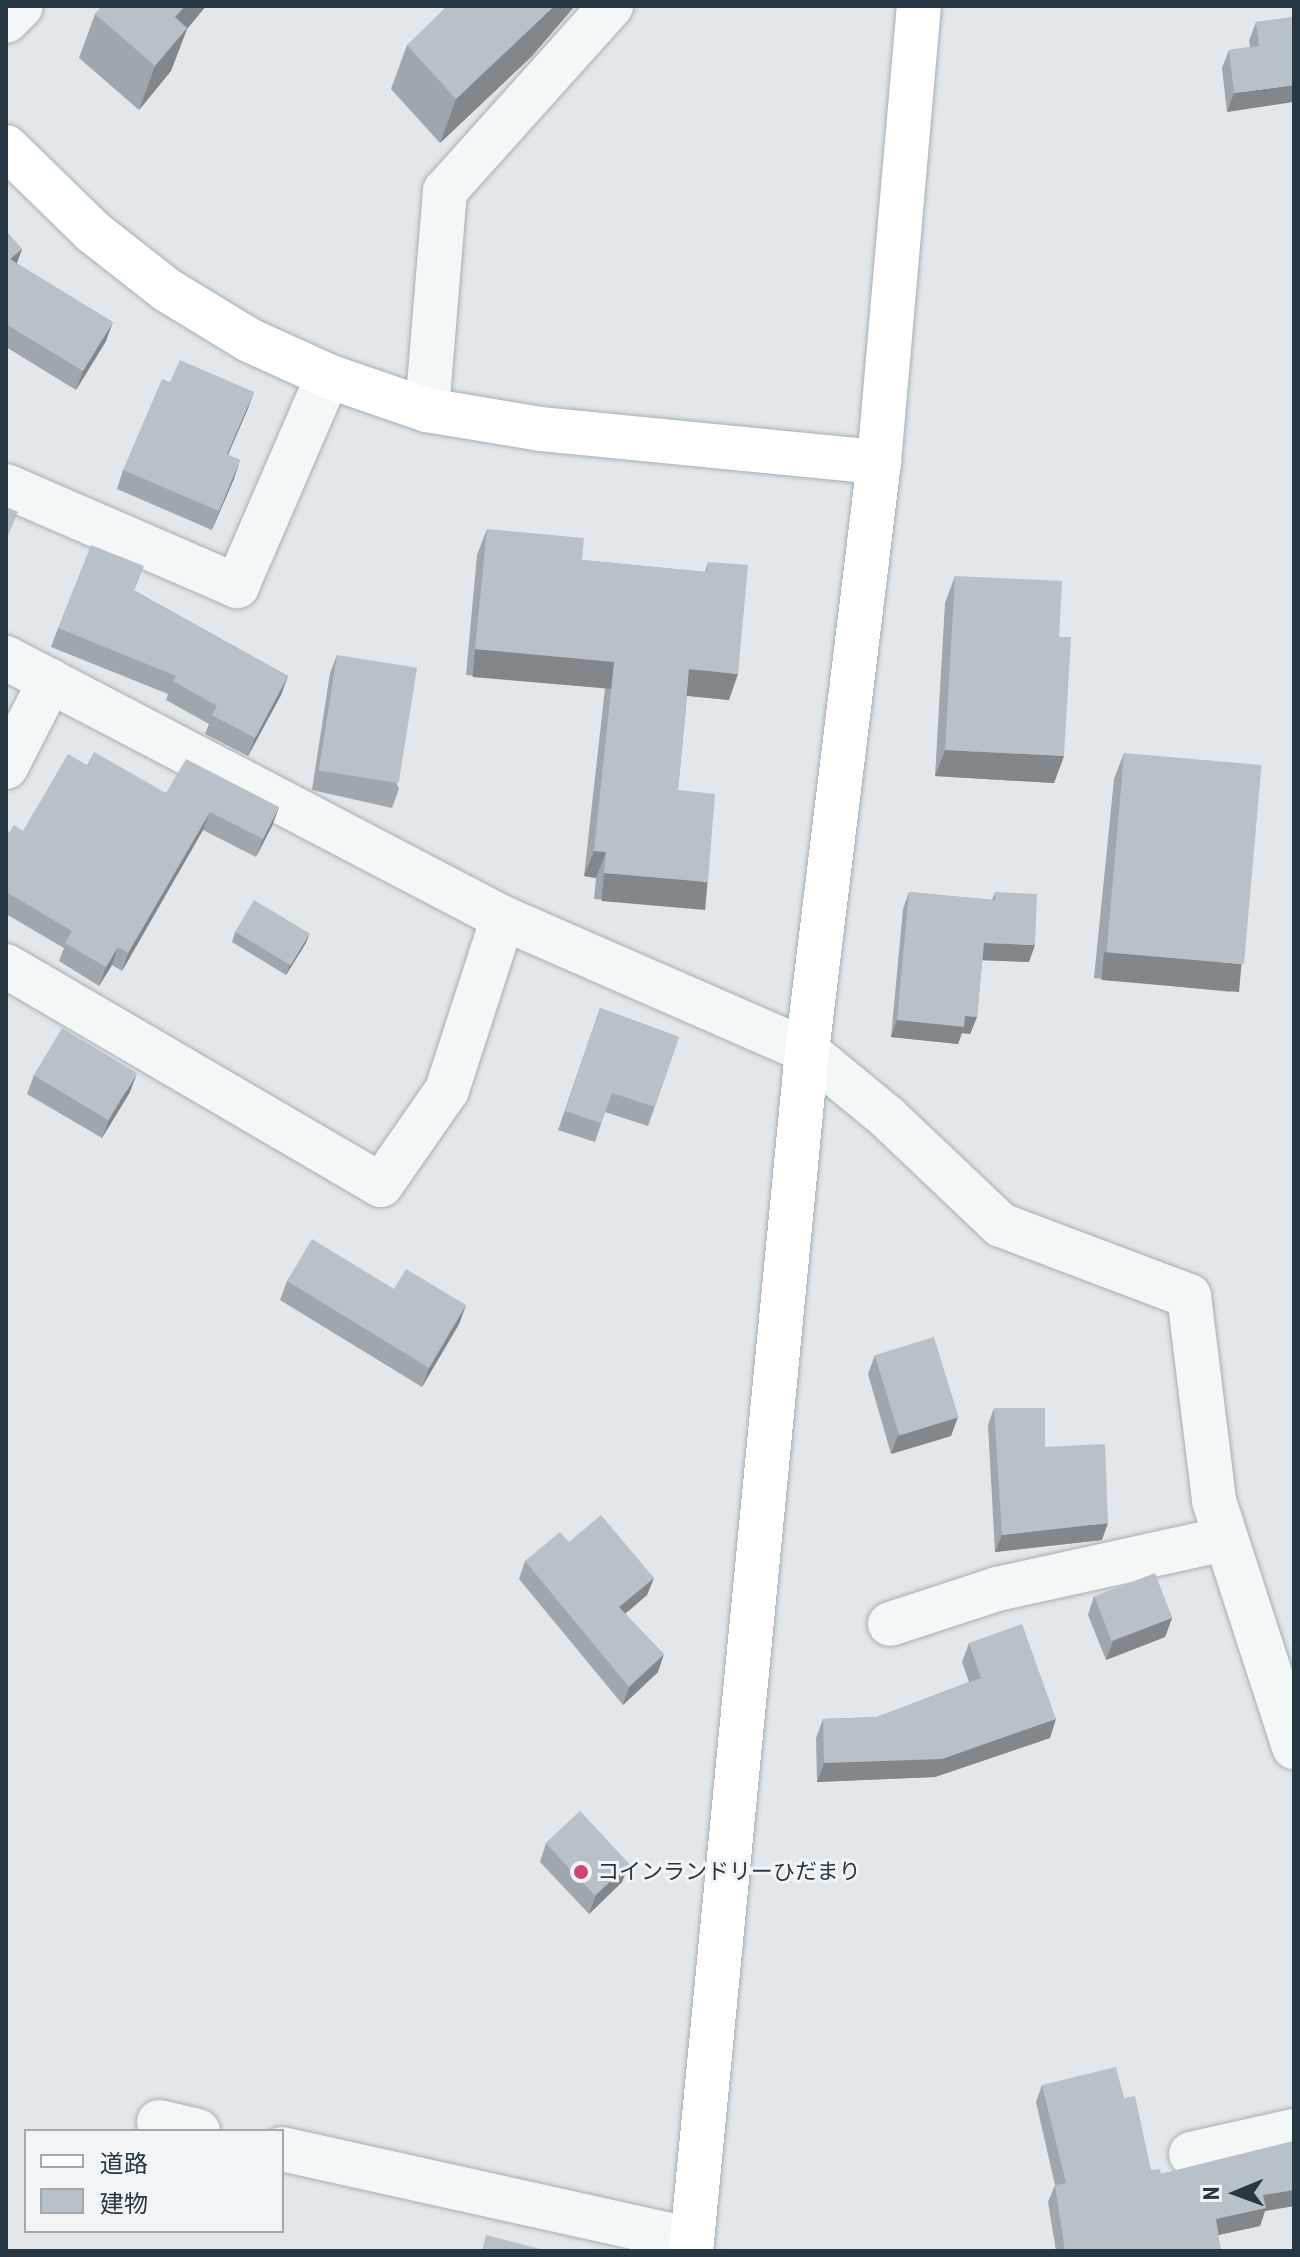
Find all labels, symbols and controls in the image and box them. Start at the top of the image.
place label: コインランドリーひだまり [597,1859,861,1885]
marker: コインランドリーひだまり [572,1863,590,1881]
legend [24,2129,284,2233]
text: 道路 [100,2150,148,2178]
north arrow [1196,2153,1276,2233]
text: N [1199,2186,1224,2200]
text: 建物 [100,2190,148,2218]

